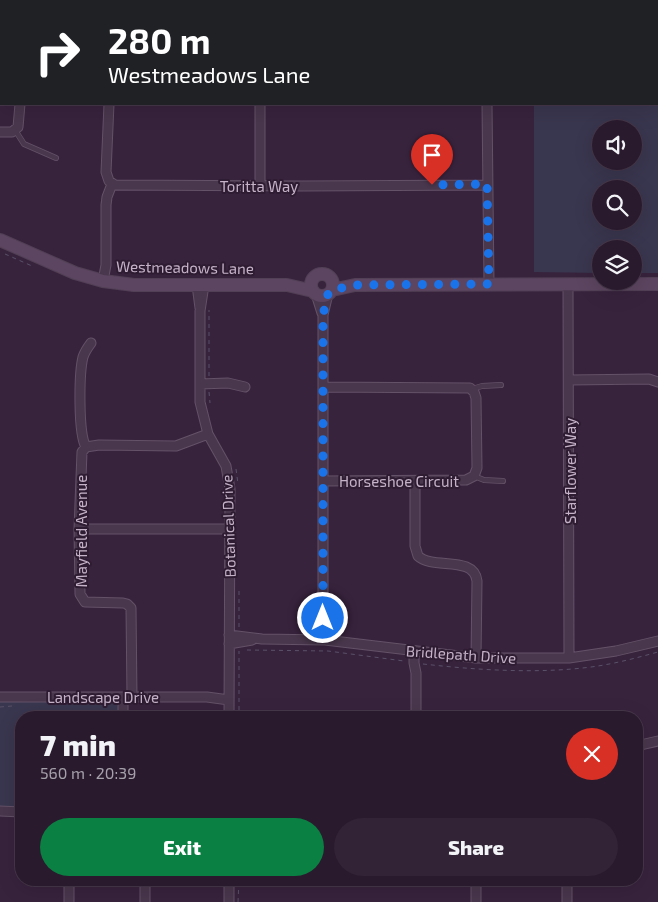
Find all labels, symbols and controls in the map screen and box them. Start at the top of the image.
text: 280 m [108,19,211,61]
icon: right [25,20,90,85]
text: Westmeadows Lane [108,61,310,87]
map controls [592,120,642,290]
button: sound [592,120,642,170]
pin [411,134,453,185]
icon: arrive [418,141,446,169]
street label: Toritta Way [220,177,298,195]
button: search [592,180,642,230]
button: layers [592,240,642,290]
street label: Westmeadows Lane [116,257,254,277]
street label: Starflower Way [561,418,579,524]
street label: Horseshoe Circuit [339,472,459,490]
street label: Botanical Drive [217,474,239,578]
street label: Mayfield Avenue [72,475,90,587]
position arrow [296,591,348,643]
street label: Bridlepath Drive [405,641,517,667]
street label: Landscape Drive [47,688,159,706]
text: 7 min [40,726,116,762]
button: close [566,728,618,780]
text: 560 m · 20:39 [40,763,136,782]
button: Exit [40,818,324,876]
button: Share [334,818,618,876]

